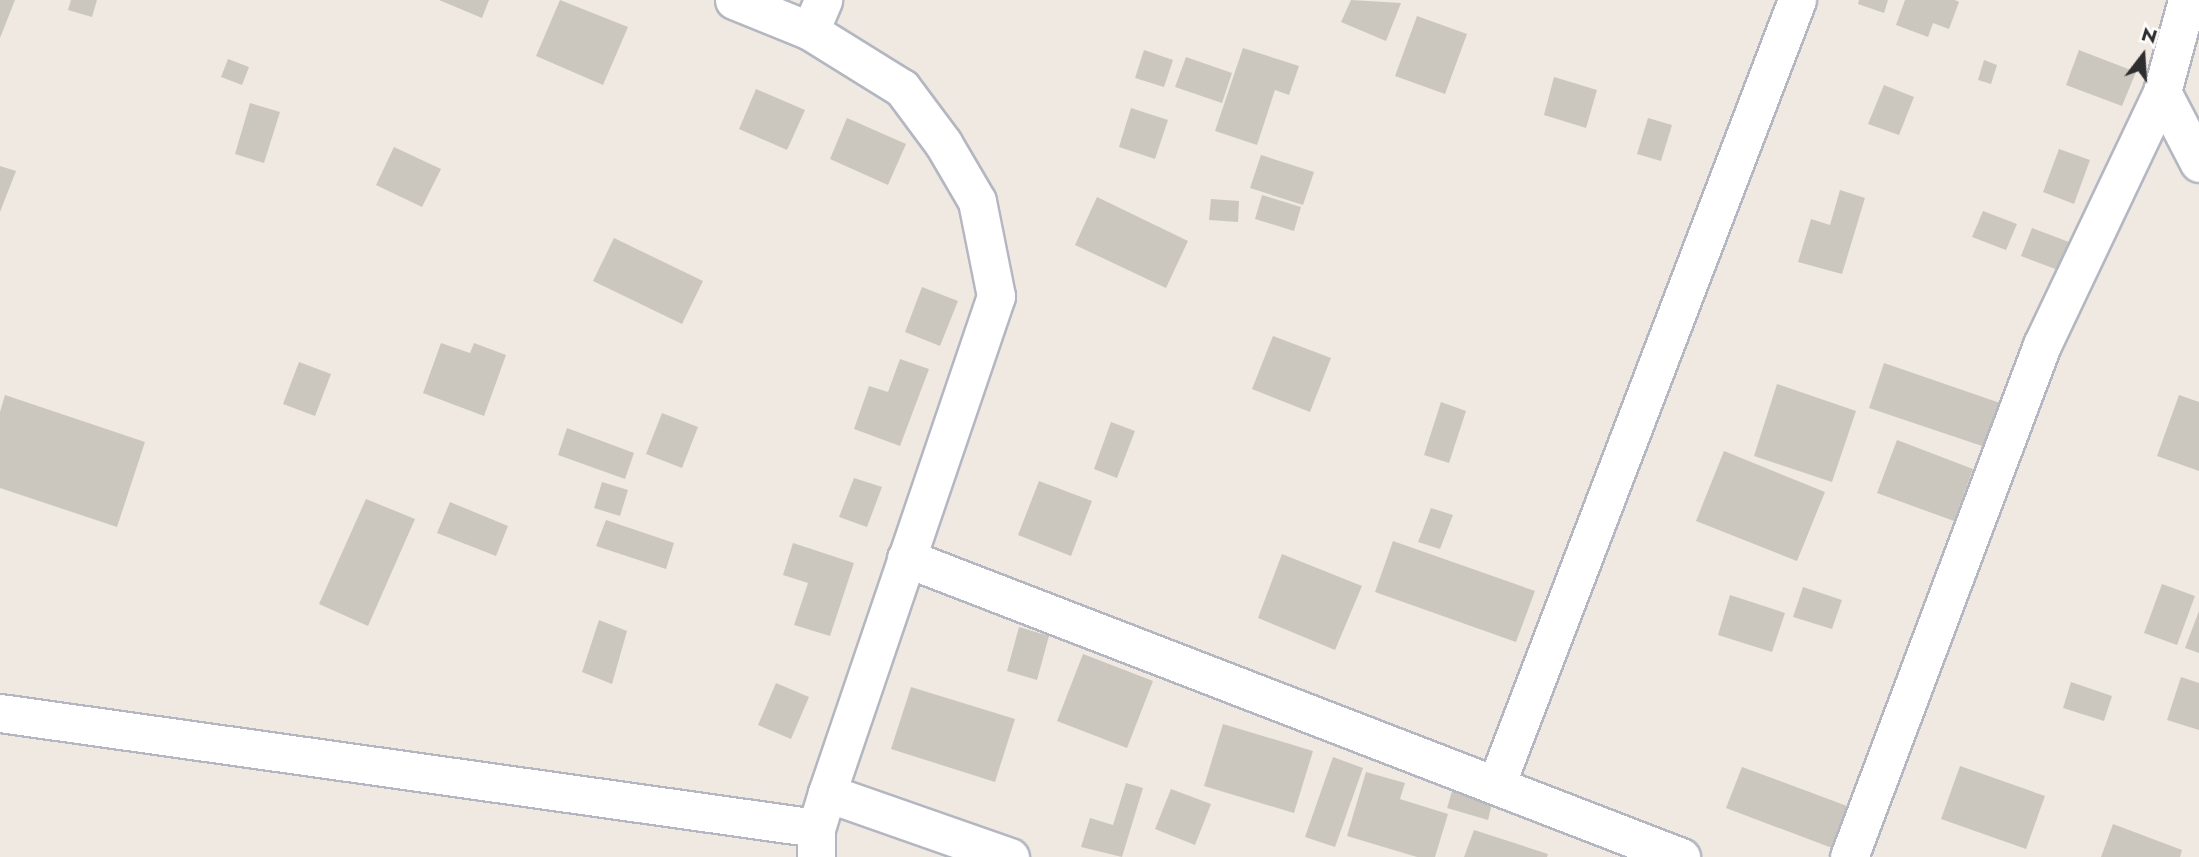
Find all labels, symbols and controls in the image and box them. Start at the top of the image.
text: N [2138,20,2160,51]
north arrow [2108,21,2178,91]

